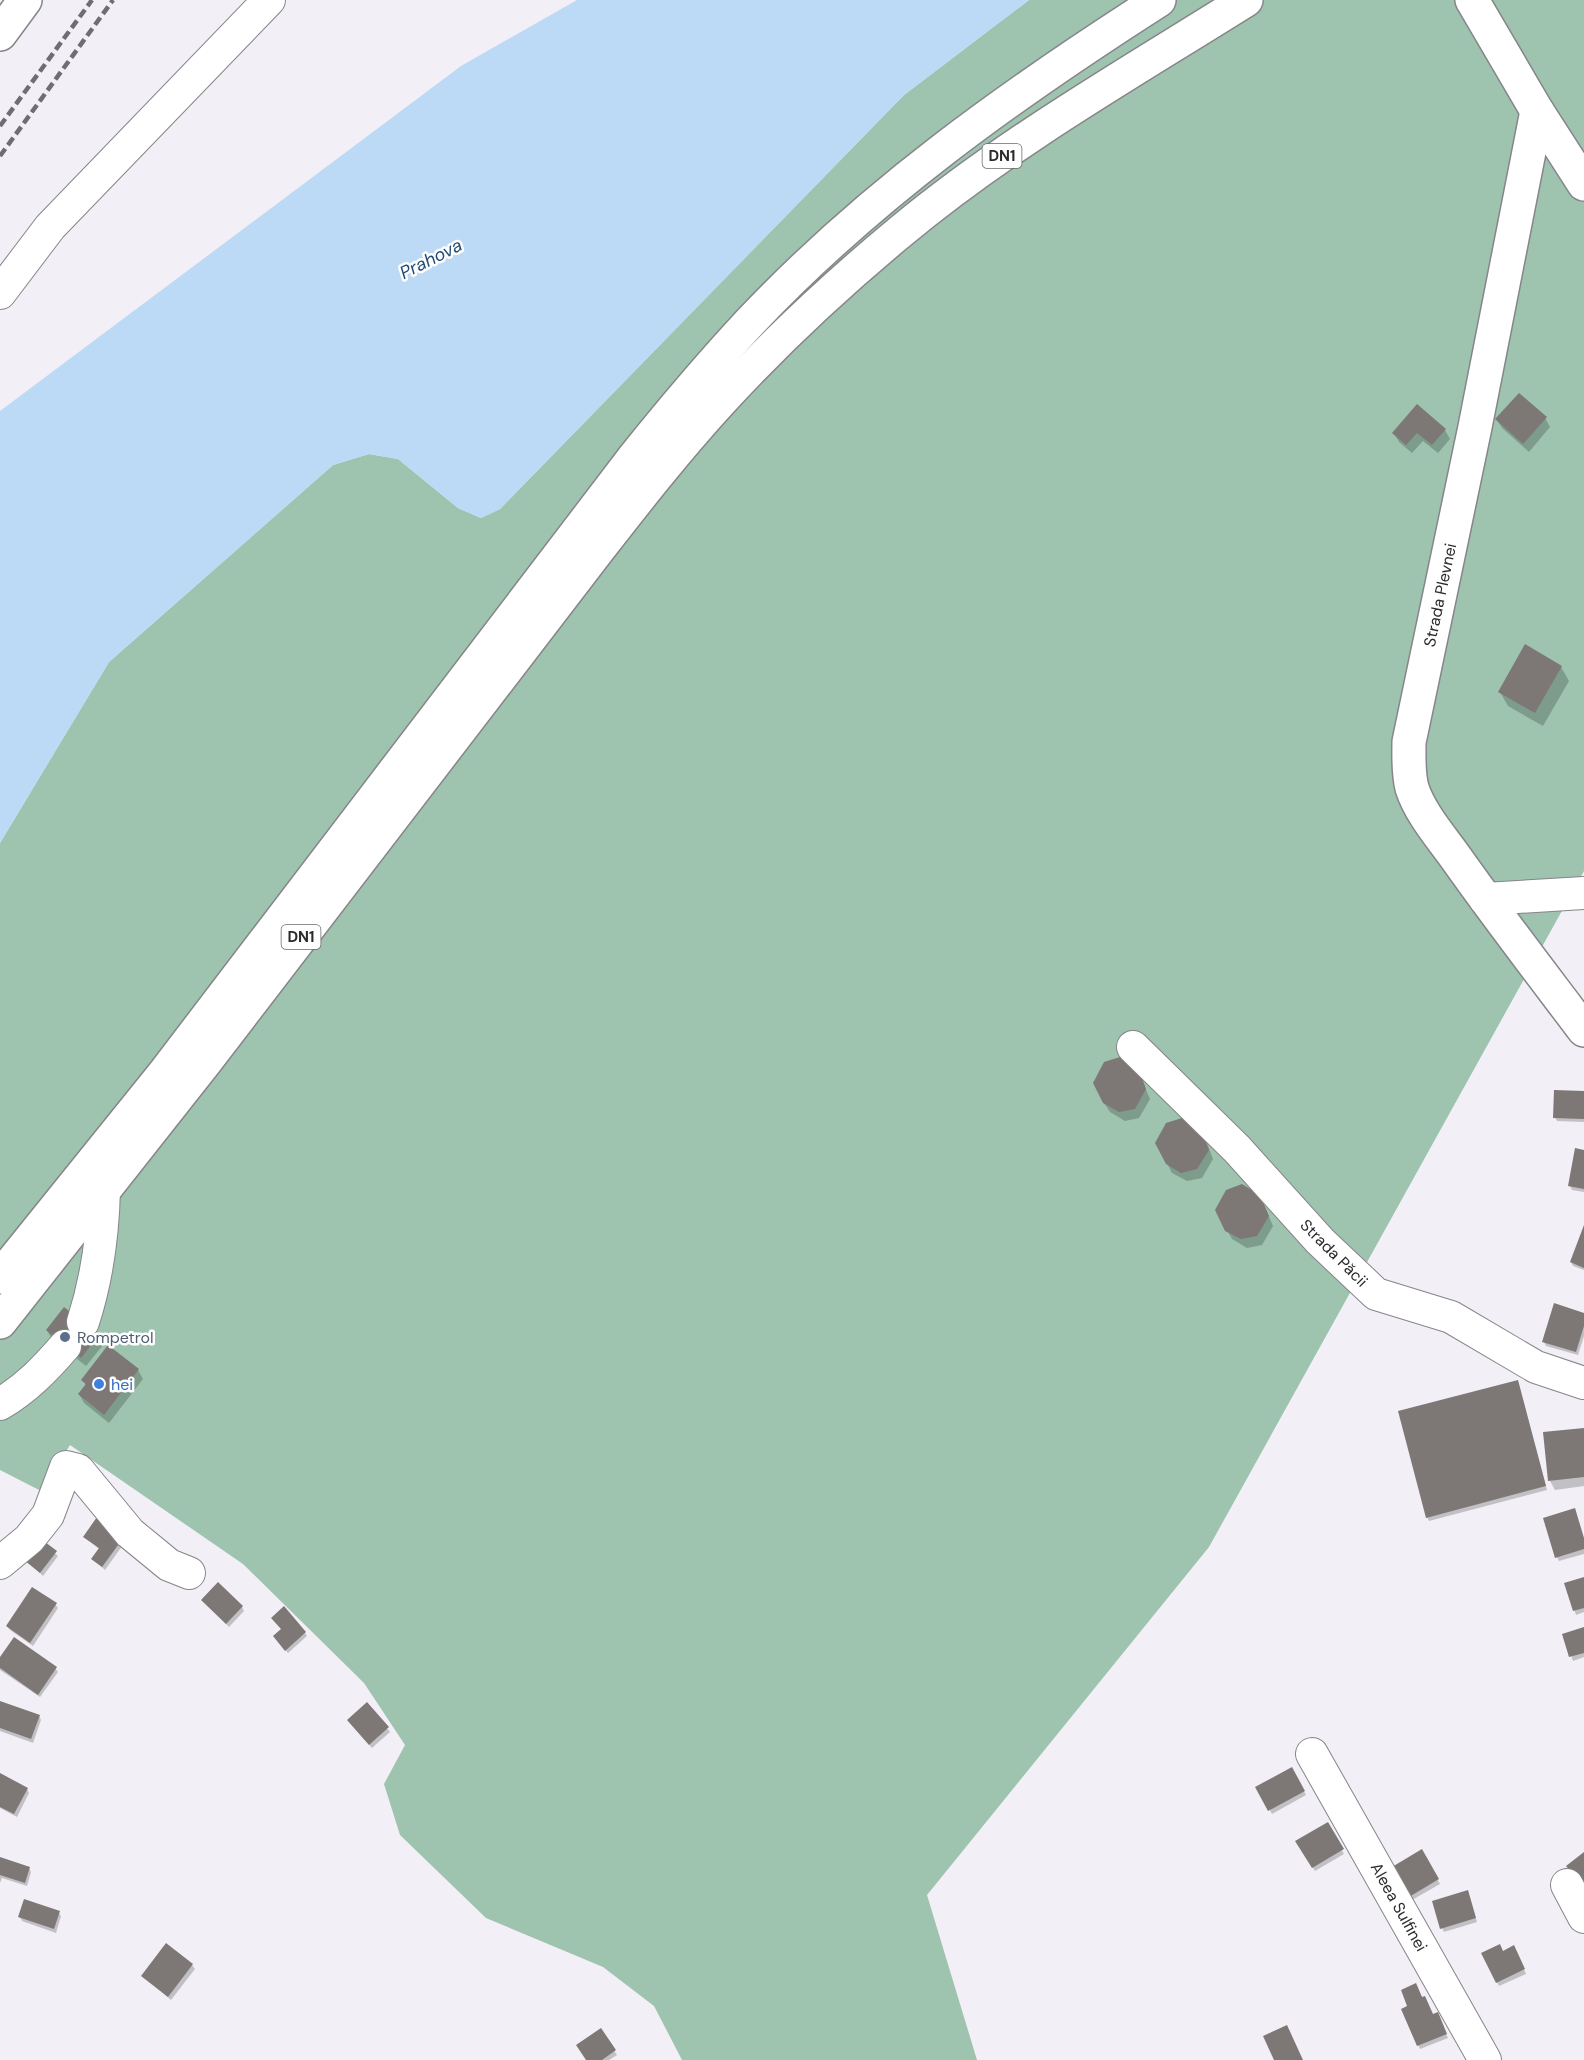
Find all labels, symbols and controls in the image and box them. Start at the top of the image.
road number: DN1 [982,144,1022,168]
water label: Prahova [396,233,466,285]
street label: Strada Plevnei [1419,541,1461,649]
road number: DN1 [282,925,320,949]
street label: Strada Păcii [1296,1215,1372,1291]
place label: Rompetrol [77,1327,154,1348]
marker: Rompetrol [58,1330,72,1344]
place label: hei [111,1374,133,1395]
marker: hei [92,1377,106,1391]
street label: Aleea Sulfinei [1366,1859,1432,1955]

